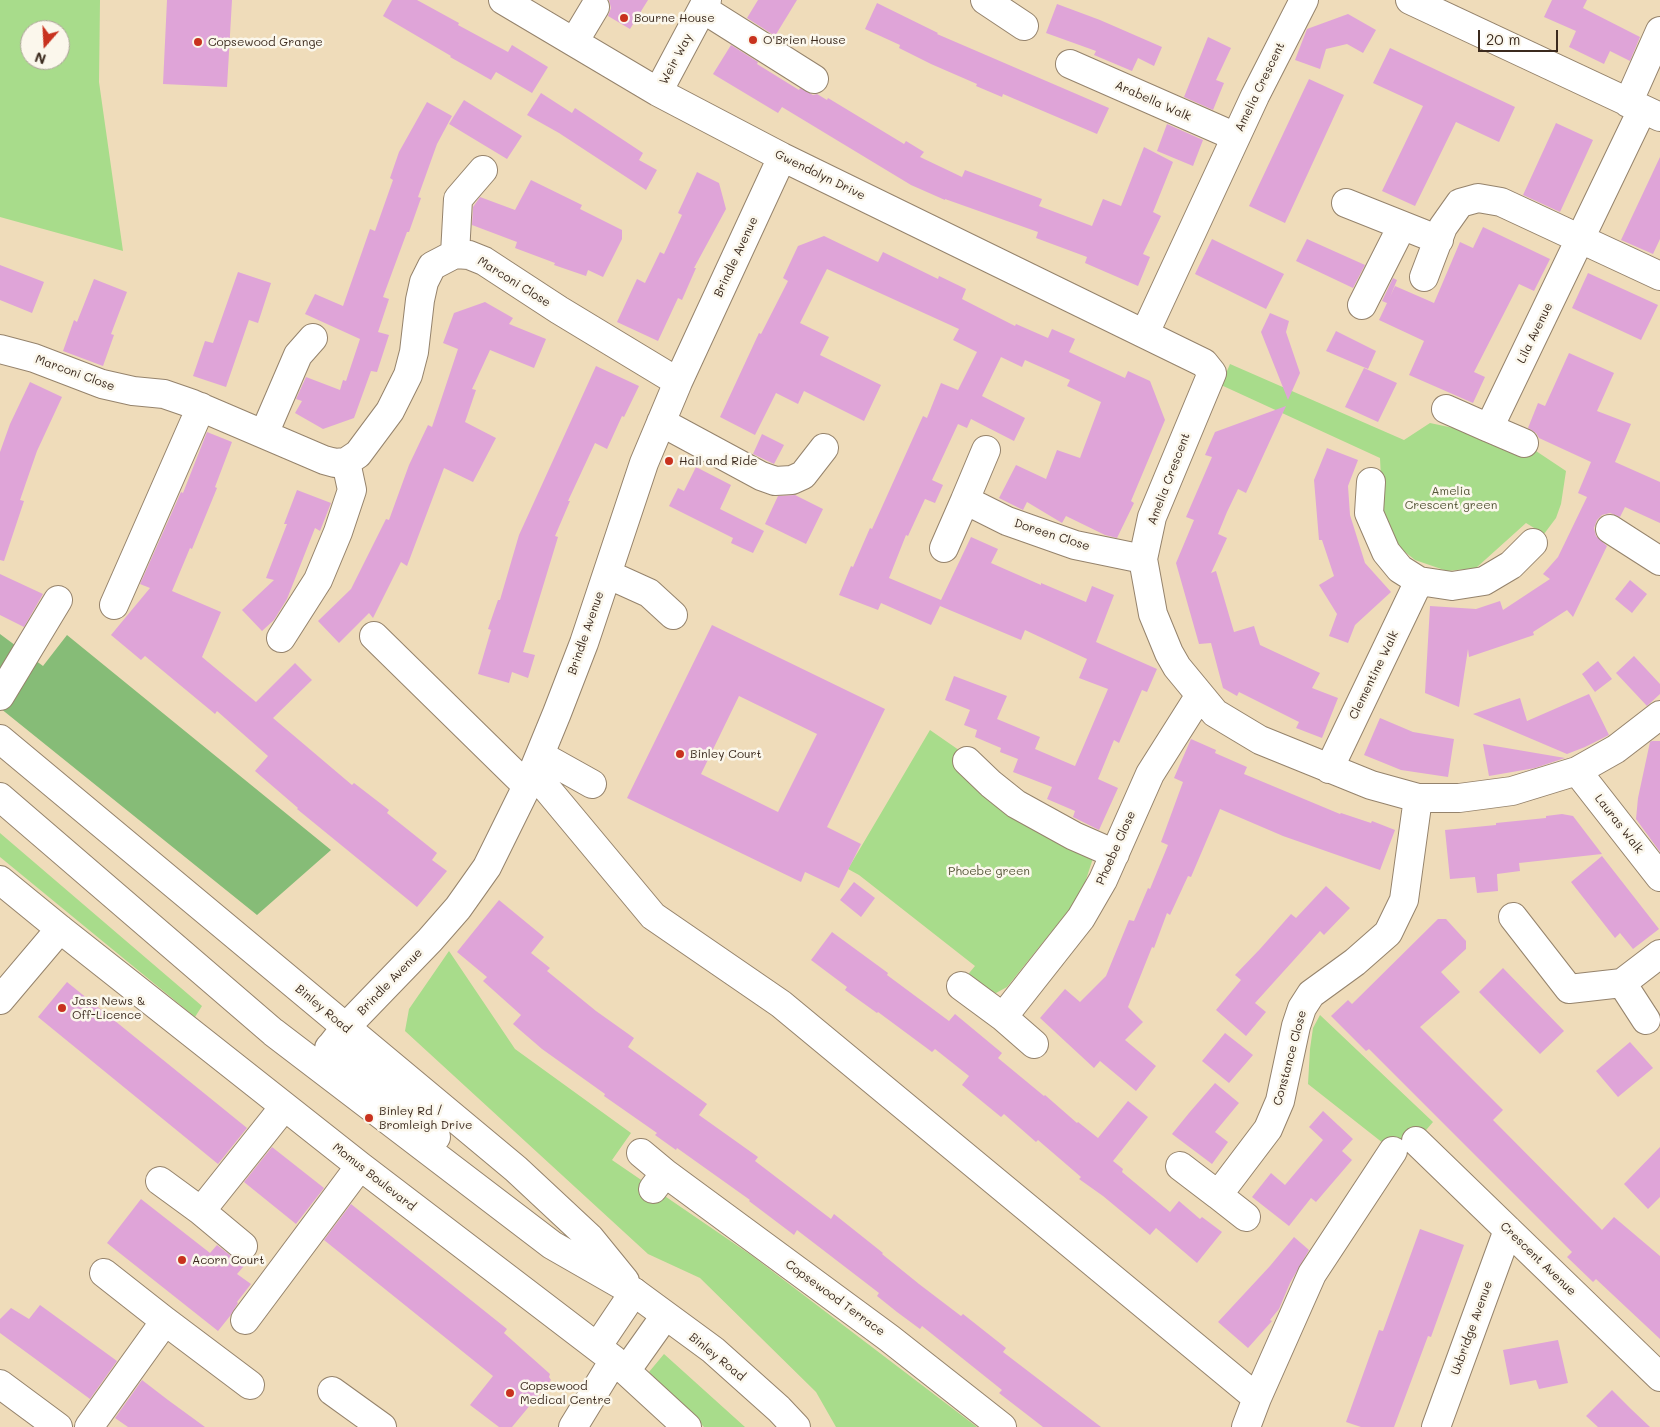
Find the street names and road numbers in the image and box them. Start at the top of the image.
street label: Weir Way [657,31,695,87]
street label: Amelia Crescent [1232,40,1288,134]
street label: Arabella Walk [1113,78,1193,124]
street label: Gwendolyn Drive [773,147,867,203]
street label: Brindle Avenue [711,214,761,300]
street label: Marconi Close [475,254,553,310]
street label: Lila Avenue [1514,300,1556,366]
street label: Marconi Close [33,352,117,394]
street label: Amelia Crescent [1145,431,1193,527]
street label: Doreen Close [1012,516,1092,554]
street label: Brindle Avenue [565,589,607,677]
street label: Clementine Walk [1346,628,1402,722]
street label: Lauras Walk [1591,792,1647,856]
street label: Phoebe Close [1093,809,1139,887]
street label: Brindle Avenue [355,946,425,1018]
street label: Binley Road [292,982,354,1036]
street label: Constance Close [1270,1009,1310,1107]
street label: Momus Boulevard [330,1140,418,1214]
street label: Crescent Avenue [1497,1219,1579,1299]
street label: Copsewood Terrace [782,1257,888,1339]
street label: Uxbridge Avenue [1448,1279,1496,1377]
street label: Binley Road [686,1330,748,1384]

